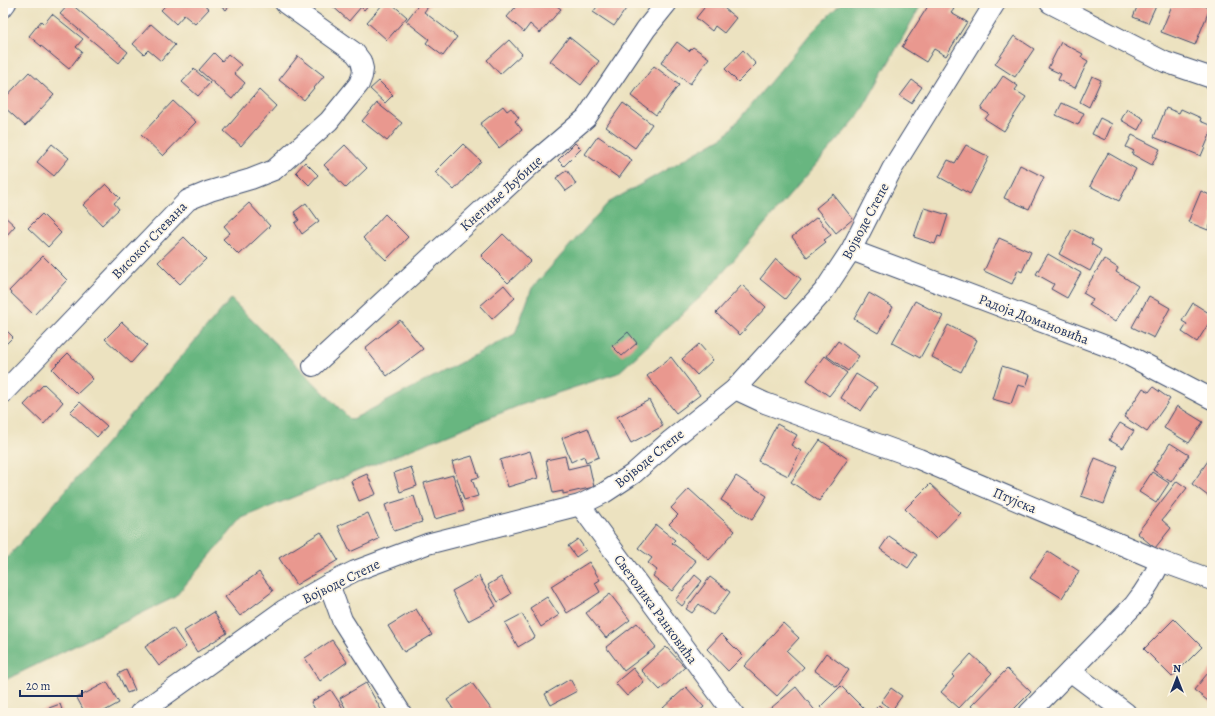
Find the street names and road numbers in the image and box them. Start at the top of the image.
street label: Кнегиње Љубице [456,151,547,236]
street label: Војводе Степе [837,180,894,263]
street label: Високог Стевана [107,197,192,283]
street label: Радоја Домановића [976,290,1092,349]
street label: Војводе Степе [611,424,688,492]
street label: Птујска [990,483,1040,518]
street label: Светолика Ранковића [609,551,702,668]
street label: Војводе Степе [299,554,383,608]

